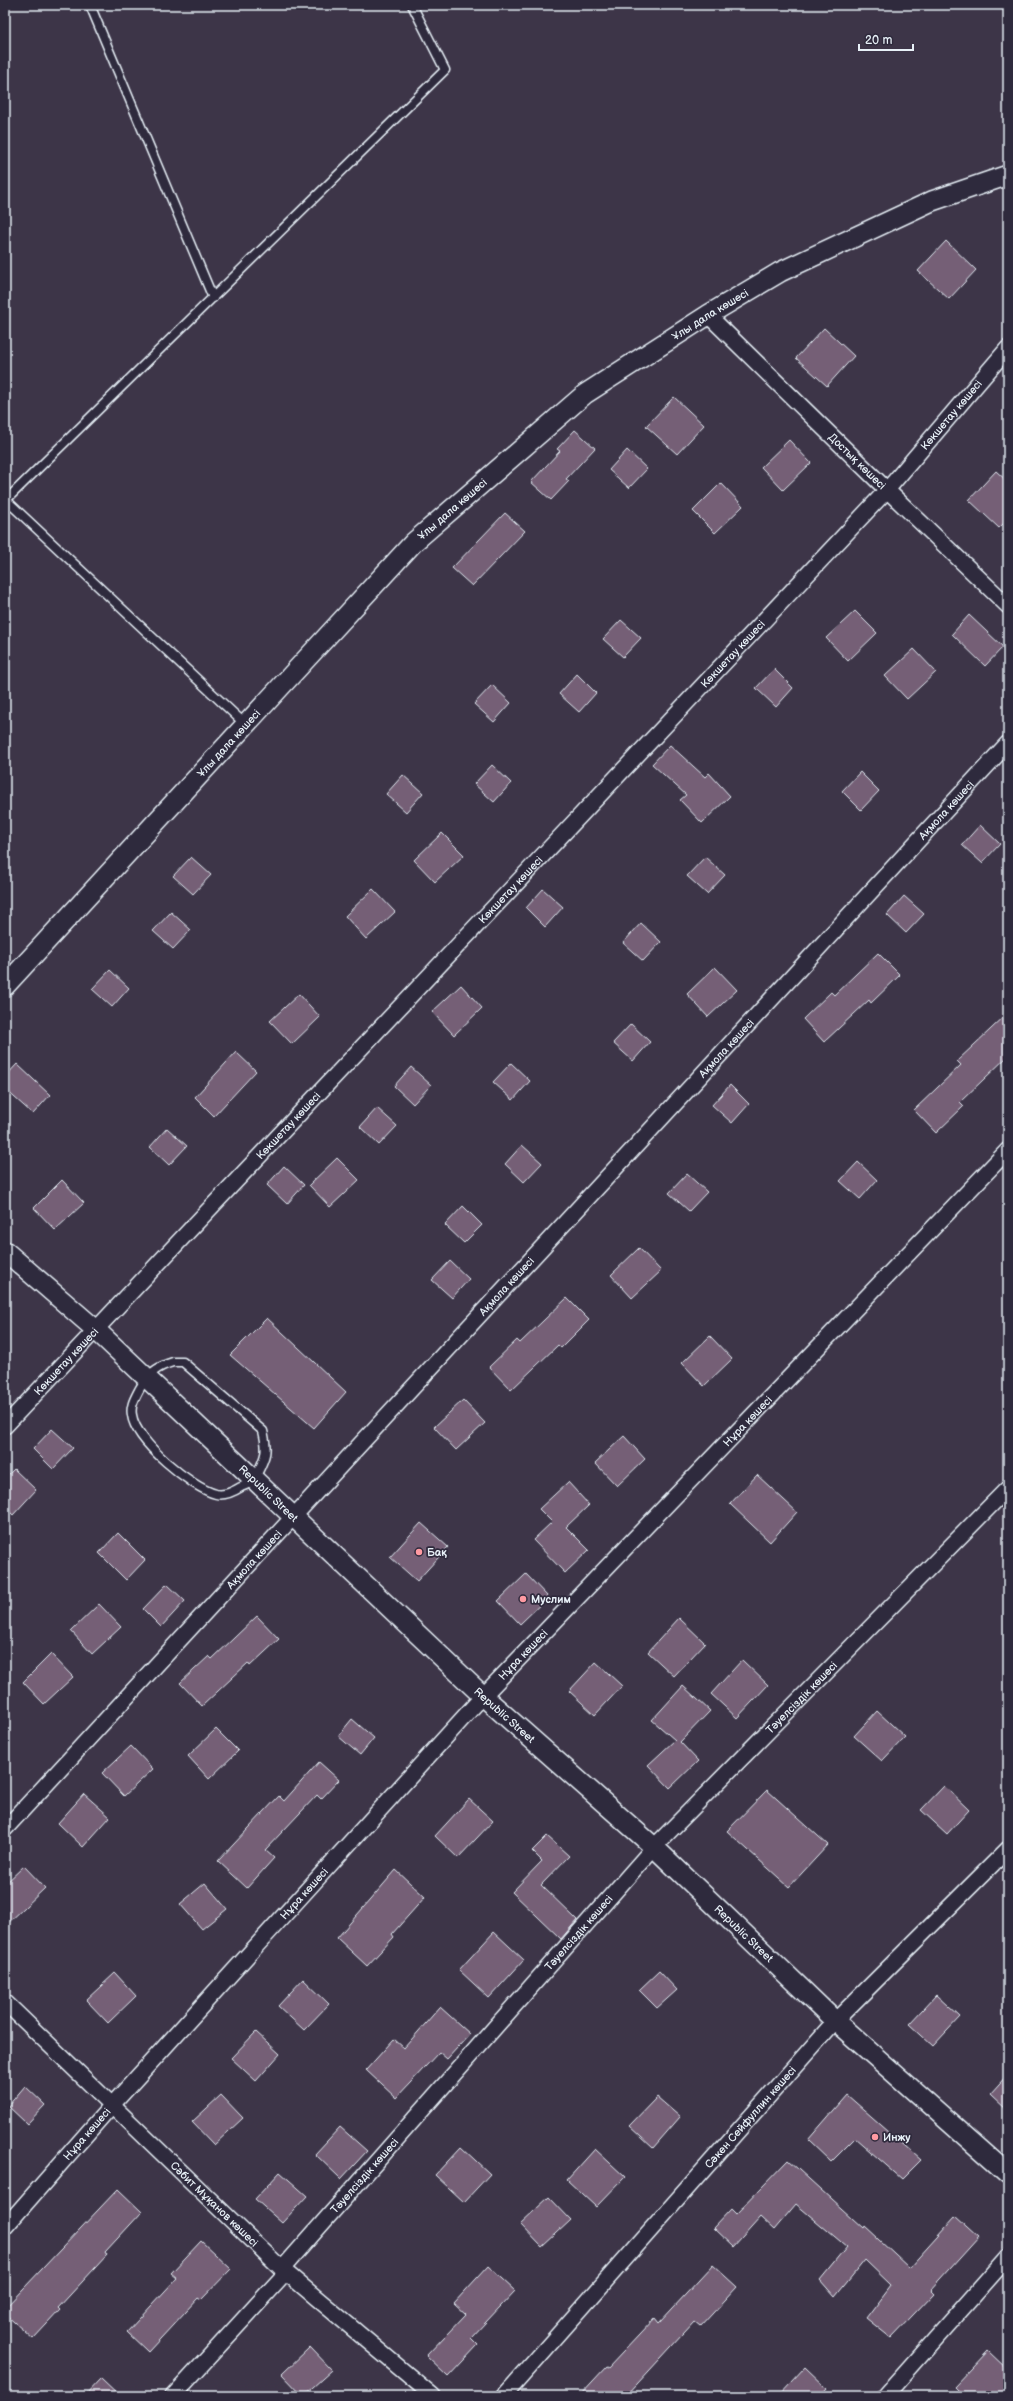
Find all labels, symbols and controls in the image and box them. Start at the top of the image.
scale bar [859,26,913,52]
text: 20 m [865,33,892,48]
street label: Ұлы дала көшесі [670,286,751,343]
street label: Көкшетау көшесі [918,377,985,453]
street label: Достық көшесі [826,431,888,492]
street label: Ұлы дала көшесі [415,476,490,543]
street label: Көкшетау көшесі [698,618,768,691]
street label: Ұлы дала көшесі [195,707,263,780]
street label: Ақмола көшесі [915,778,977,843]
street label: Көкшетау көшесі [476,854,546,926]
street label: Ақмола көшесі [696,1016,757,1081]
street label: Көкшетау көшесі [254,1089,323,1162]
street label: Ақмола көшесі [476,1254,537,1319]
street label: Көкшетау көшесі [32,1325,101,1398]
street label: Нұра көшесі [721,1393,775,1449]
street label: Republic Street [236,1462,301,1525]
street label: Ақмола көшесі [223,1528,285,1593]
place label: Бақ [427,1546,447,1559]
marker: Бақ [414,1547,424,1557]
place label: Муслим [531,1593,571,1606]
marker: Муслим [518,1594,528,1604]
street label: Нұра көшесі [496,1627,550,1683]
street label: Тәуелсіздік көшесі [763,1659,840,1737]
street label: Republic Street [471,1685,538,1746]
street label: Нұра көшесі [278,1865,331,1922]
street label: Тәуелсіздік көшесі [542,1893,616,1973]
street label: Republic Street [711,1902,776,1966]
street label: Сәкен Сейфуллин көшесі [702,2064,799,2171]
street label: Нұра көшесі [61,2105,114,2163]
place label: Инжу [883,2131,911,2144]
marker: Инжу [870,2132,880,2142]
street label: Тәуелсіздік көшесі [328,2136,401,2216]
street label: Сәбит Мұқанов көшесі [168,2159,261,2250]

